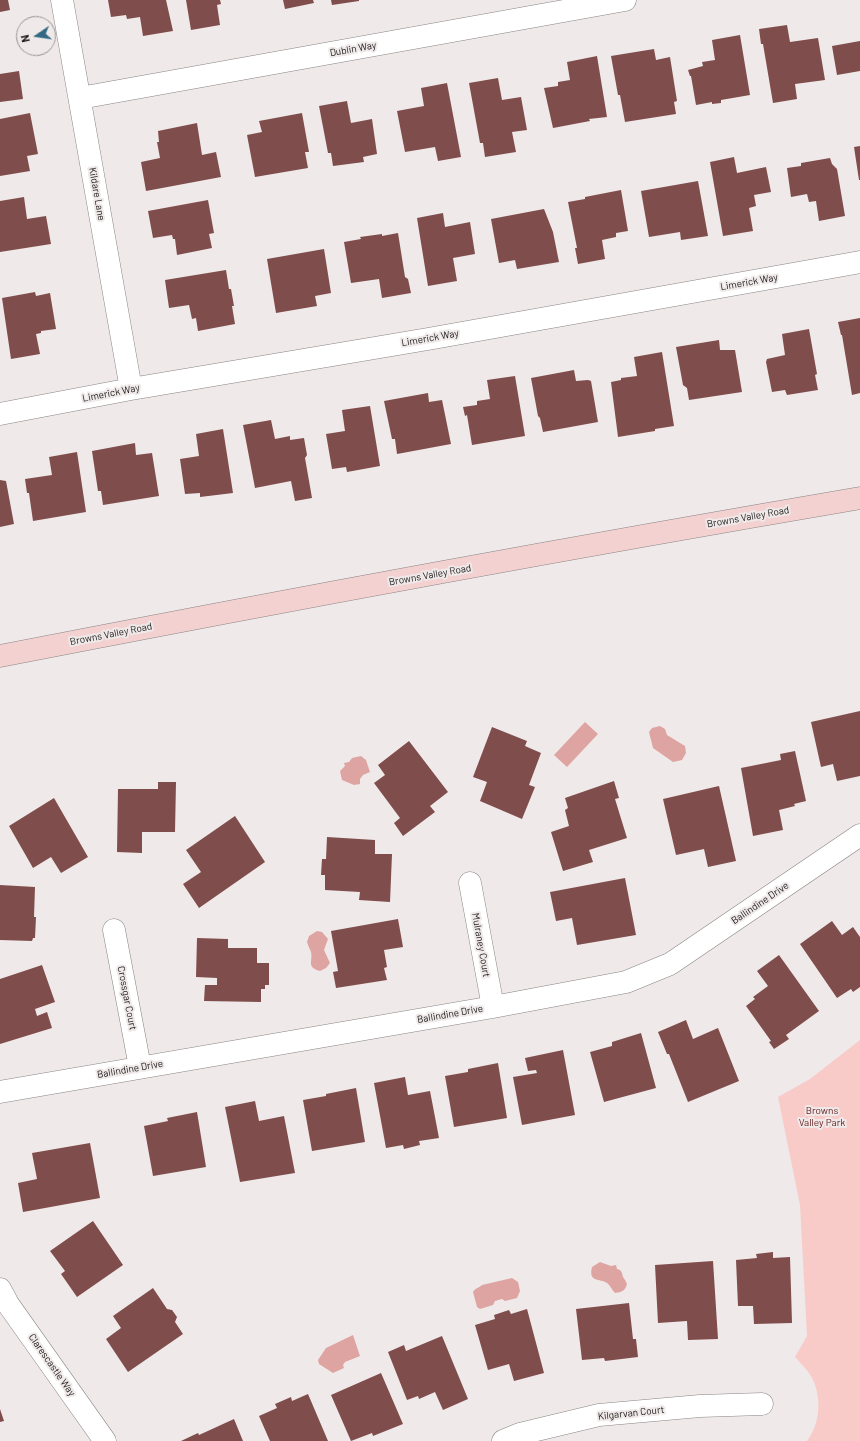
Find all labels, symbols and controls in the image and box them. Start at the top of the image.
north arrow [16,16,56,56]
text: N [18,34,32,44]
street label: Dublin Way [329,39,377,59]
street label: Kildare Lane [86,166,108,222]
street label: Limerick Way [719,271,779,293]
street label: Limerick Way [400,327,460,349]
street label: Limerick Way [81,382,141,404]
street label: Browns Valley Road [706,504,790,530]
street label: Browns Valley Road [388,562,472,588]
street label: Browns Valley Road [69,620,153,648]
street label: Ballindine Drive [729,879,791,927]
street label: Mulraney Court [469,912,493,978]
street label: Crossgar Court [115,965,139,1031]
street label: Ballindine Drive [416,1002,484,1026]
street label: Ballindine Drive [96,1057,164,1081]
park label: Browns Valley Park [799,1105,845,1128]
street label: Clarescastle Way [26,1331,78,1399]
street label: Kilgarvan Court [597,1404,665,1422]

